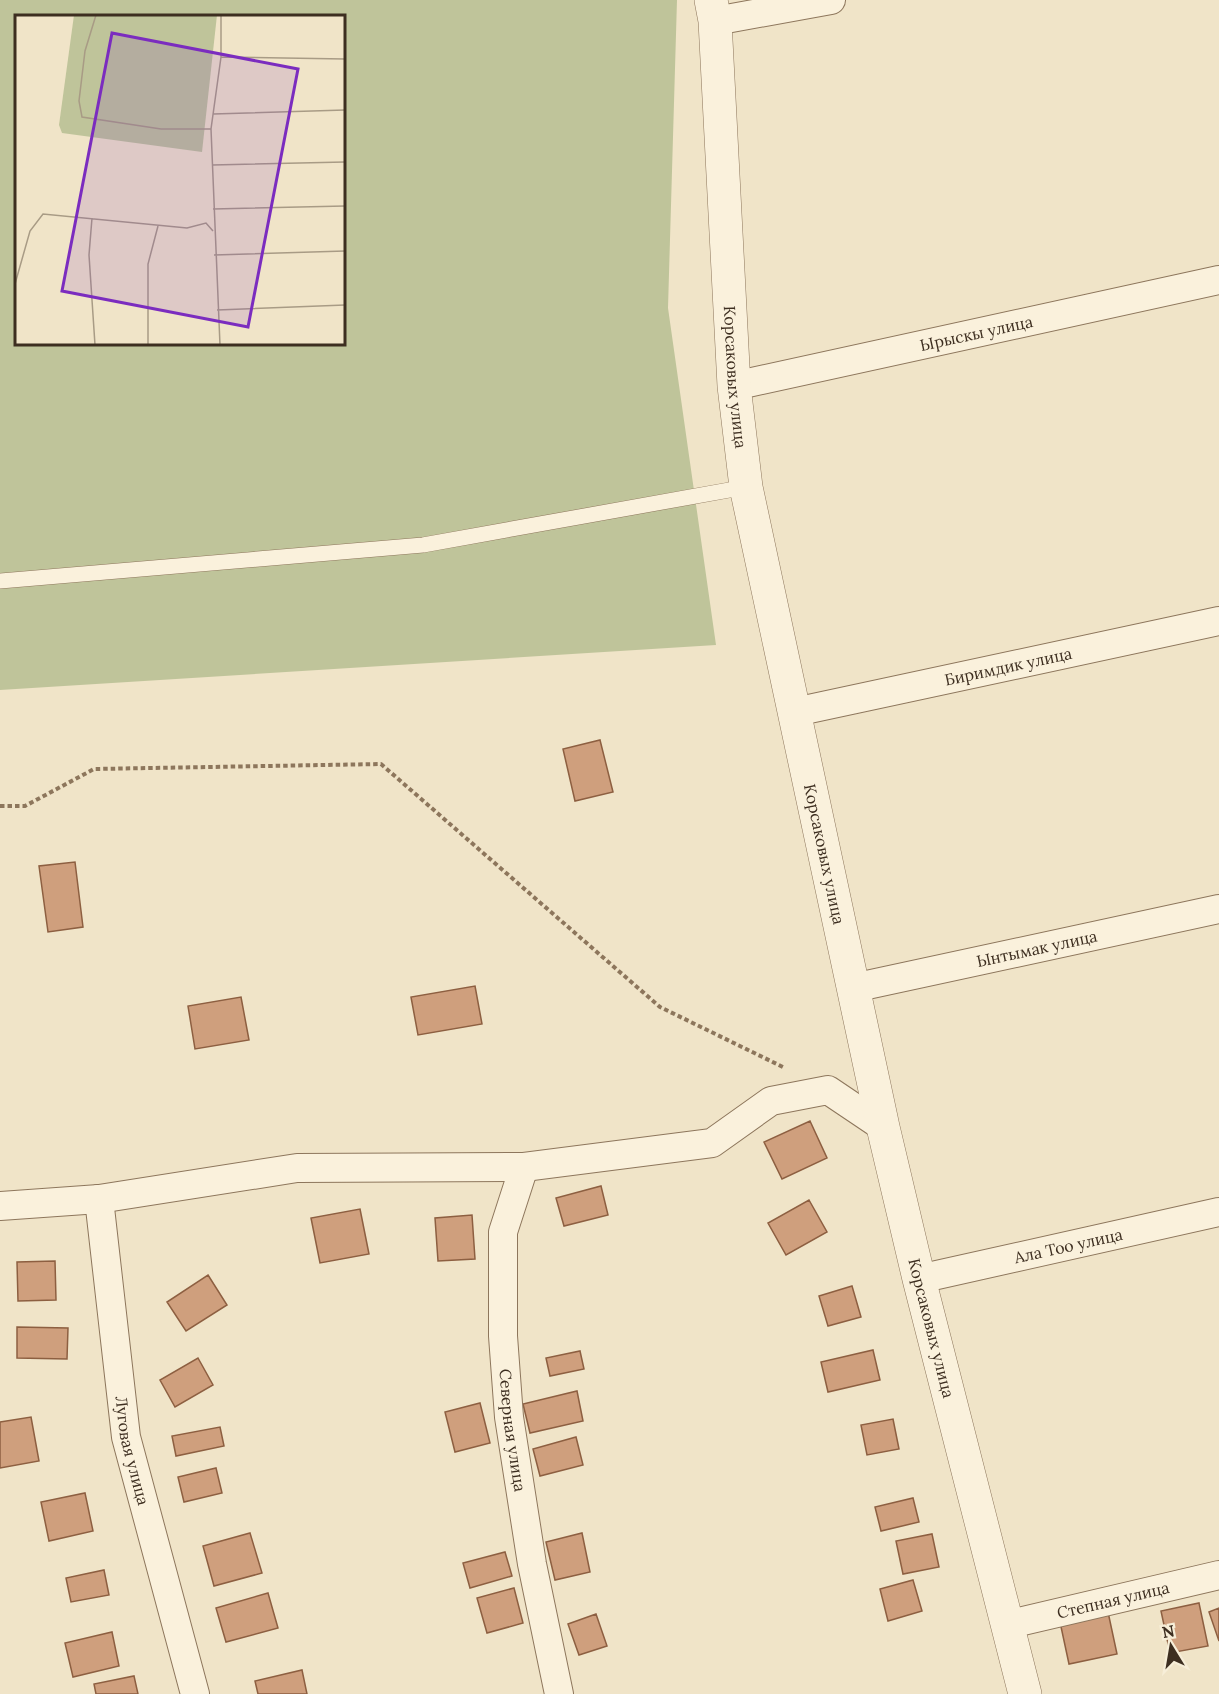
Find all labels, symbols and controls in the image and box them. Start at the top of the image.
inset map [15,15,345,345]
street label: Корсаковых улица [720,305,751,449]
street label: Ырыскы улица [918,311,1035,355]
street label: Биримдик улица [943,643,1074,690]
street label: Корсаковых улица [800,782,849,926]
street label: Ынтымак улица [975,926,1099,971]
street label: Ала Тоо улица [1011,1224,1124,1268]
street label: Корсаковых улица [904,1256,959,1400]
street label: Северная улица [495,1368,531,1493]
street label: Луговая улица [111,1395,154,1507]
street label: Степная улица [1055,1577,1171,1623]
north arrow [1141,1616,1201,1676]
text: N [1160,1620,1176,1642]

